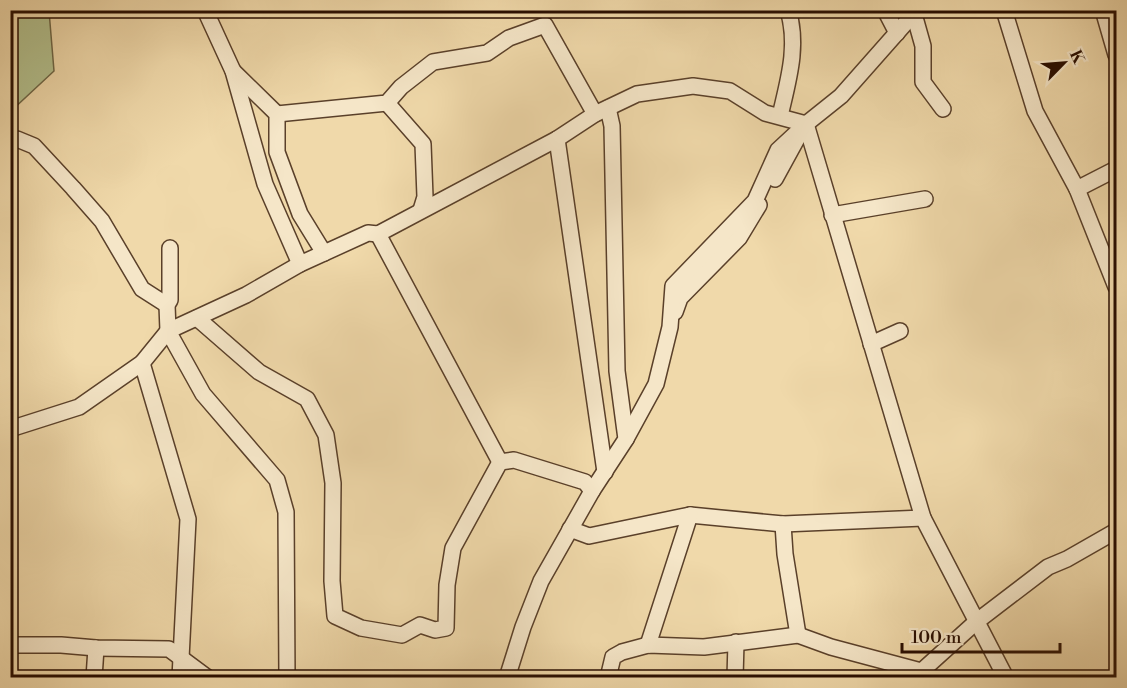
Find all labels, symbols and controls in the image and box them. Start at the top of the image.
north arrow [1034,33,1094,93]
text: K [1065,47,1089,68]
scale bar [902,616,1060,654]
text: 100 m [911,626,962,649]

